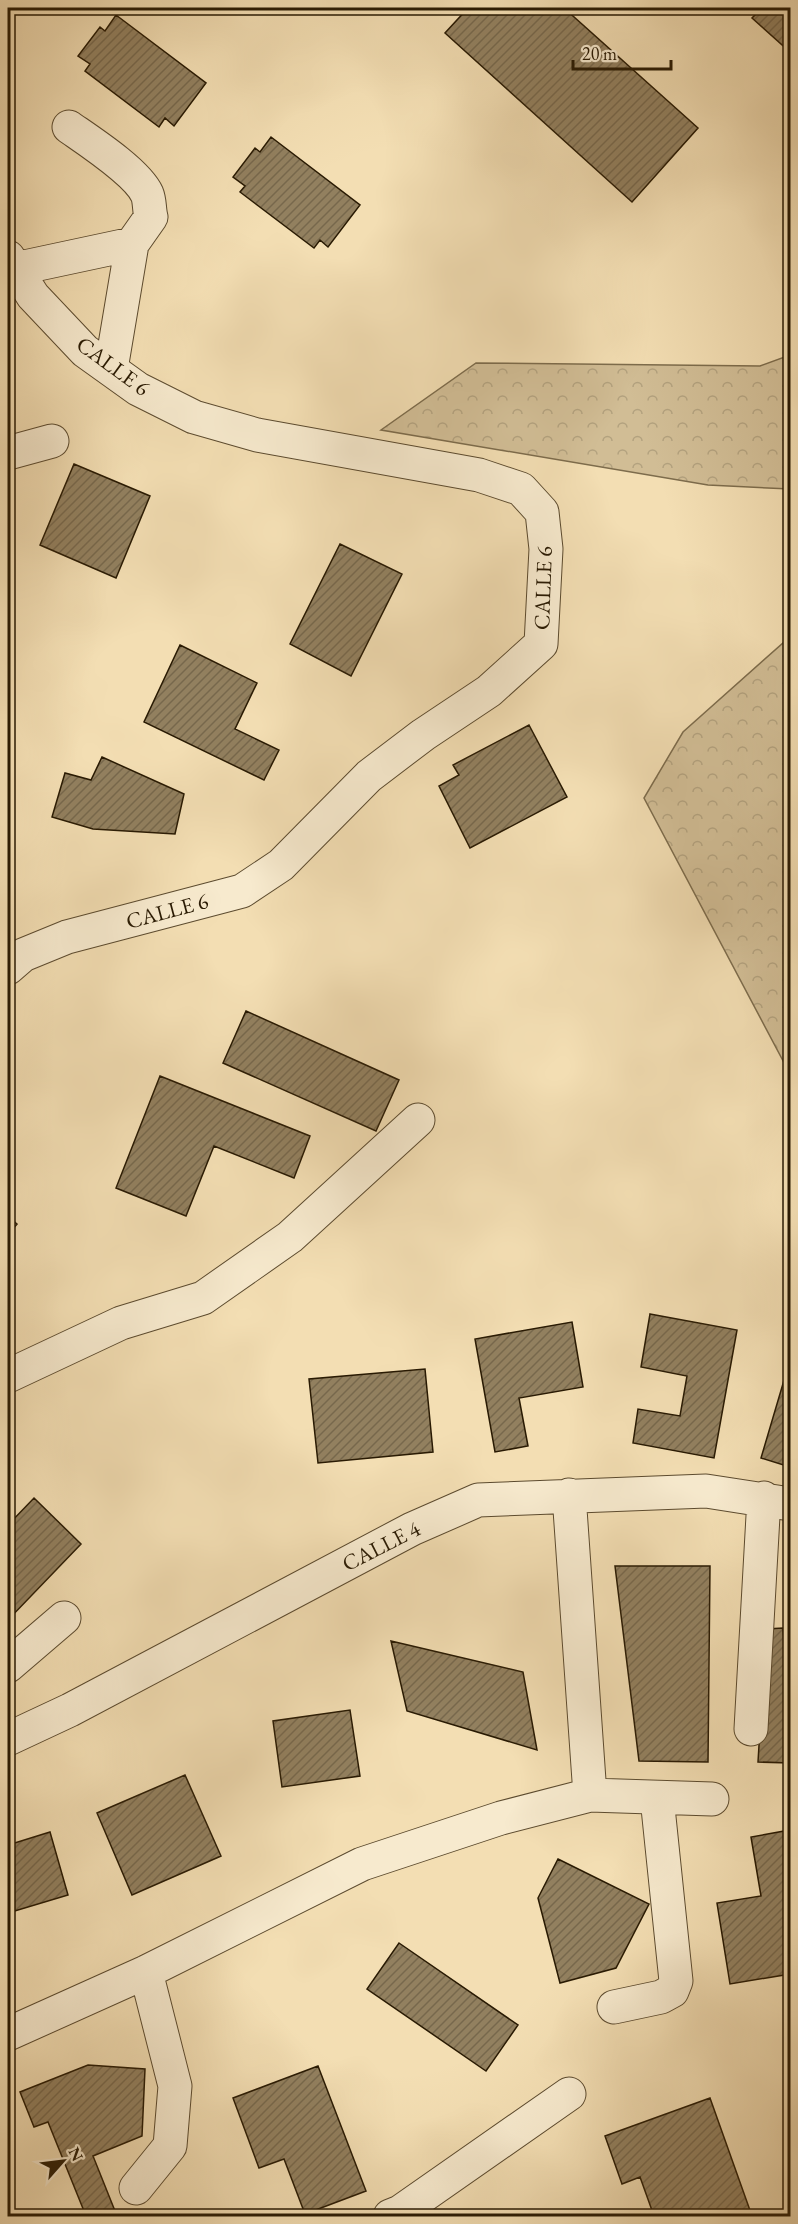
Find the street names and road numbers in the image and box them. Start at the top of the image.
street label: CALLE 6 [71,330,156,403]
street label: CALLE 6 [527,545,559,630]
street label: CALLE 6 [123,886,212,936]
street label: CALLE 4 [337,1514,425,1578]

